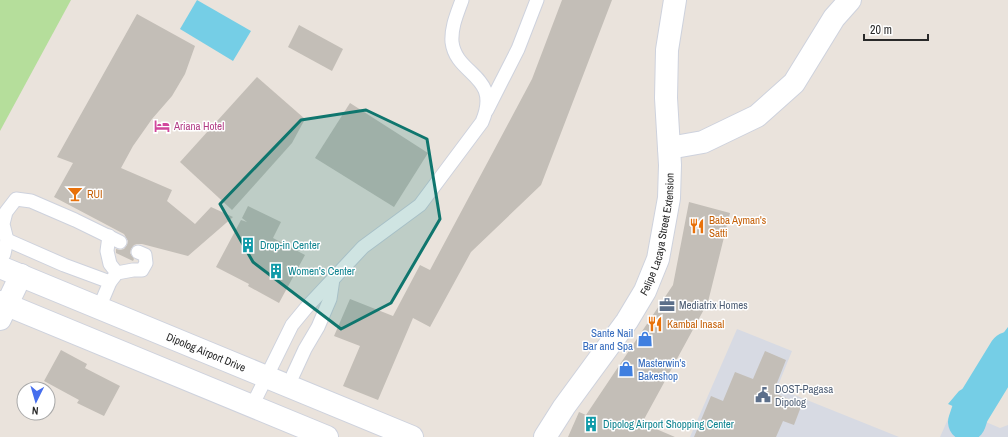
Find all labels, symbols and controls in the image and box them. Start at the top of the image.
scale bar [864,16,928,42]
text: 20 m [870,22,892,38]
hotel icon: Ariana Hotel [153,117,171,135]
place label: Ariana Hotel [173,119,224,133]
street label: Felipe Lacaya Street Extension [637,173,677,298]
bar icon: RUI [66,185,84,203]
place label: RUI [87,187,103,201]
place label: Baba Ayman's Satti [709,213,767,240]
restaurant icon: Baba Ayman's Satti [688,217,706,235]
building icon: Drop-in Center [239,236,257,254]
place label: Drop-in Center [260,238,320,252]
building icon: Women's Center [267,262,285,280]
place label: Women's Center [288,264,355,278]
office icon: Mediatrix Homes [658,296,676,314]
place label: Mediatrix Homes [679,298,748,312]
restaurant icon: Kambal Inasal [646,315,664,333]
place label: Kambal Inasal [667,317,724,331]
place label: Sante Nail Bar and Spa [583,326,633,353]
street label: Dipolog Airport Drive [164,329,248,375]
shop icon: Sante Nail Bar and Spa [636,330,654,348]
place label: Masterwin's Bakeshop [638,356,686,383]
shop icon: Masterwin's Bakeshop [617,360,635,378]
north arrow [16,381,56,421]
place label: DOST-Pagasa Dipolog [775,382,833,409]
public building icon: DOST-Pagasa Dipolog [754,386,772,404]
text: N [31,404,39,418]
building icon: Dipolog Airport Shopping Center [582,415,600,433]
place label: Dipolog Airport Shopping Center [603,417,734,431]

